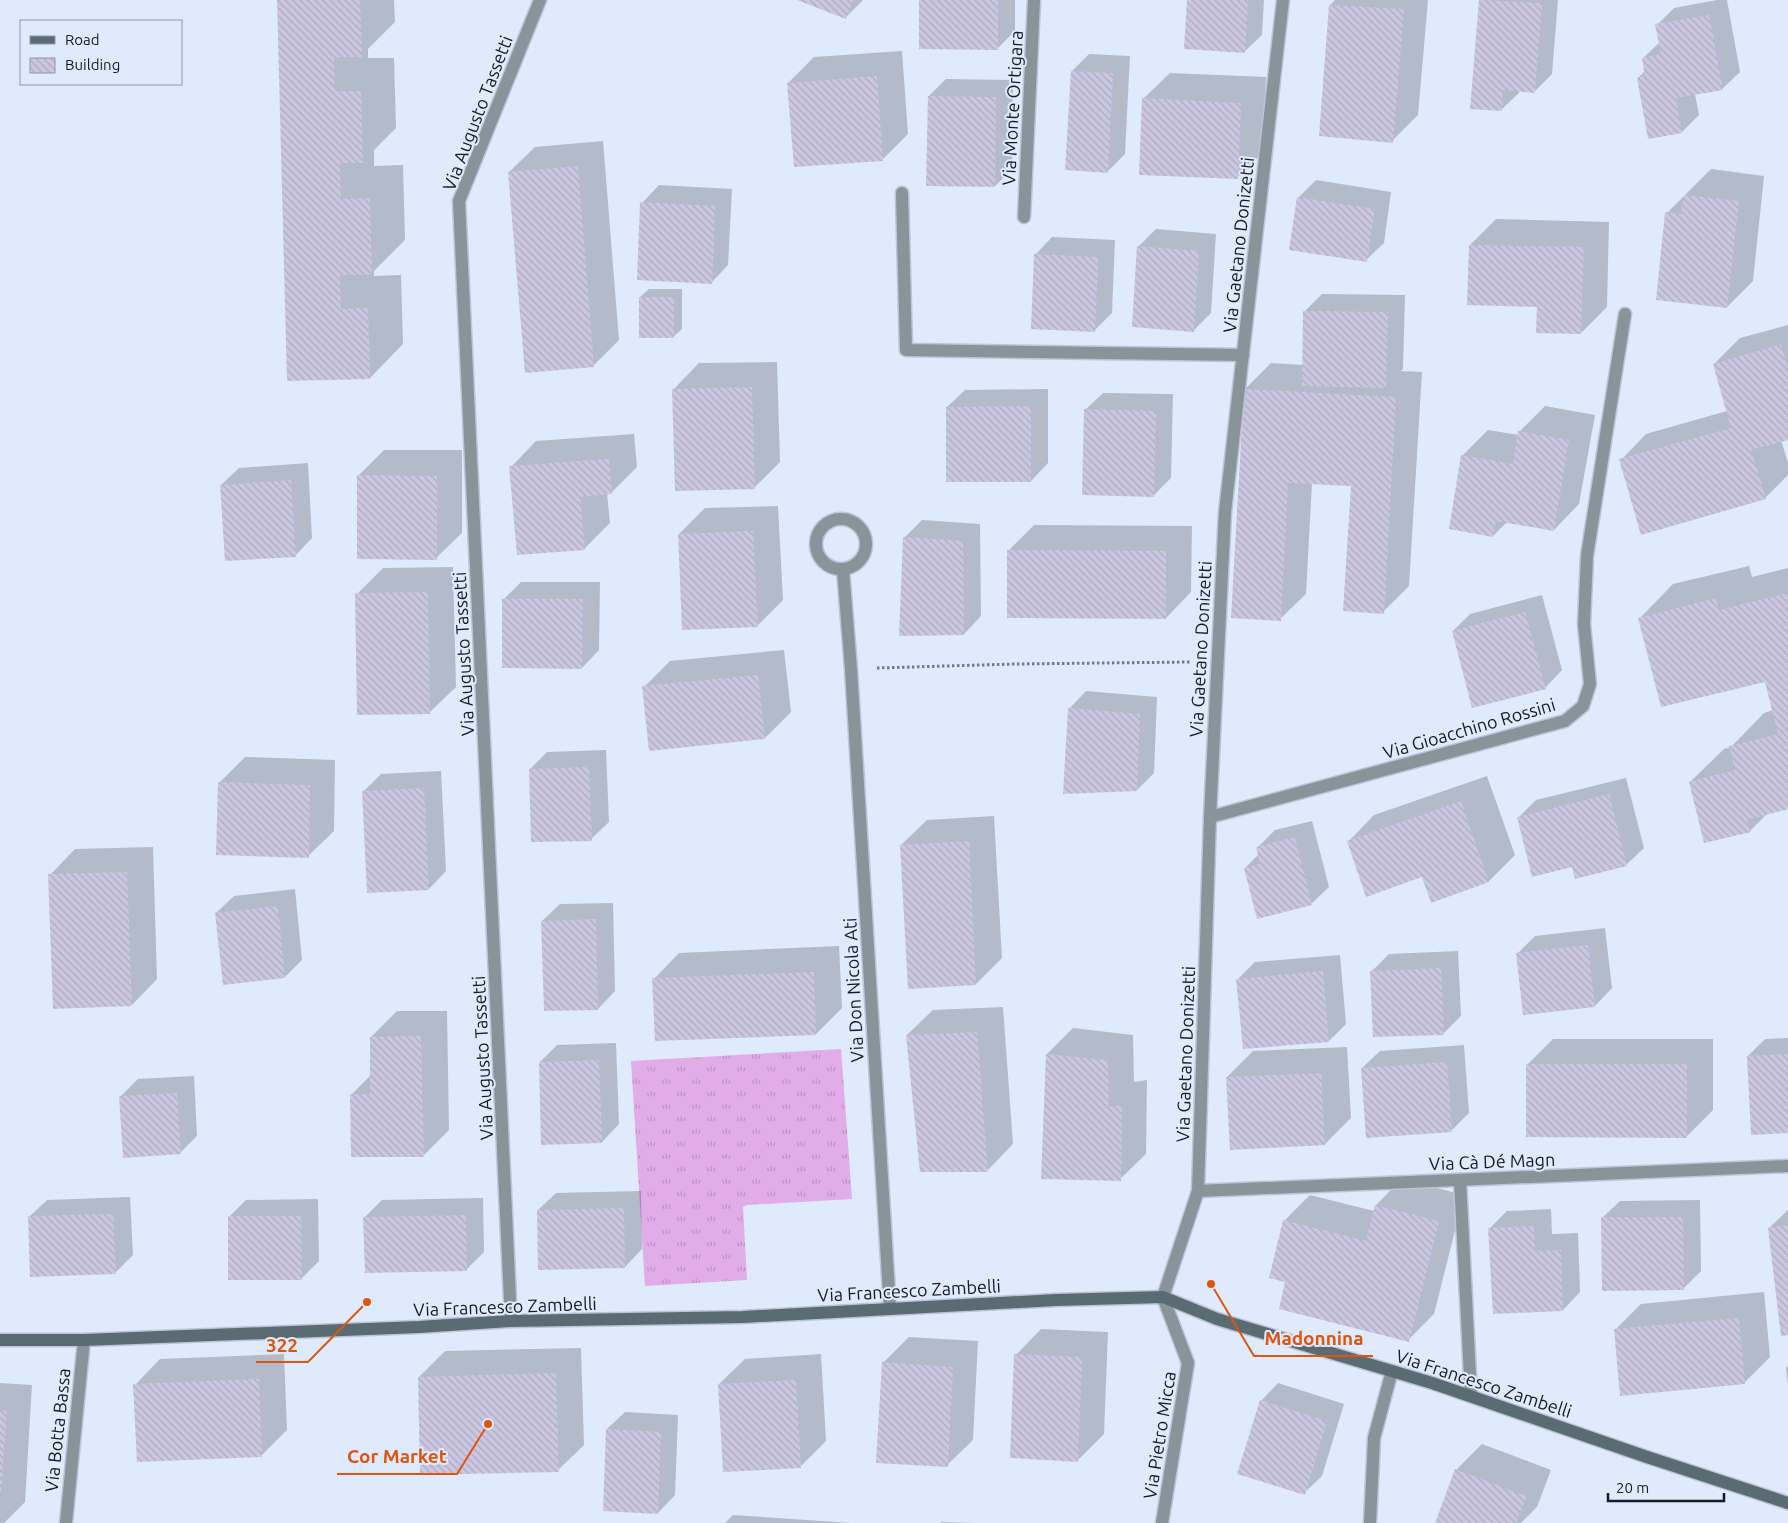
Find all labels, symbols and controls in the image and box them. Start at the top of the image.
legend [20,20,182,85]
street label: Via Monte Ortigara [998,30,1026,186]
text: Road [65,31,100,48]
street label: Via Augusto Tassetti [438,33,516,193]
text: Building [65,56,120,73]
street label: Via Gaetano Donizetti [1219,156,1257,334]
street label: Via Gaetano Donizetti [1185,560,1215,738]
street label: Via Augusto Tassetti [449,571,477,737]
street label: Via Gioacchino Rossini [1380,694,1558,762]
street label: Via Don Nicola Ati [839,917,867,1063]
street label: Via Gaetano Donizetti [1172,965,1198,1143]
street label: Via Augusto Tassetti [468,975,496,1141]
street label: Via Cà Dé Magn [1428,1149,1556,1173]
street label: Via Francesco Zambelli [817,1275,1001,1305]
street label: Via Francesco Zambelli [413,1293,597,1319]
callout: Madonnina [1254,1322,1373,1356]
text: Madonnina [1265,1327,1364,1349]
callout: 322 [256,1328,308,1362]
text: 322 [266,1334,298,1356]
street label: Via Francesco Zambelli [1394,1345,1574,1421]
street label: Via Botta Bassa [41,1367,73,1493]
street label: Via Pietro Micca [1139,1370,1179,1500]
callout: Cor Market [337,1440,457,1474]
text: Cor Market [347,1445,447,1467]
scale bar [1608,1470,1724,1502]
text: 20 m [1616,1479,1649,1496]

